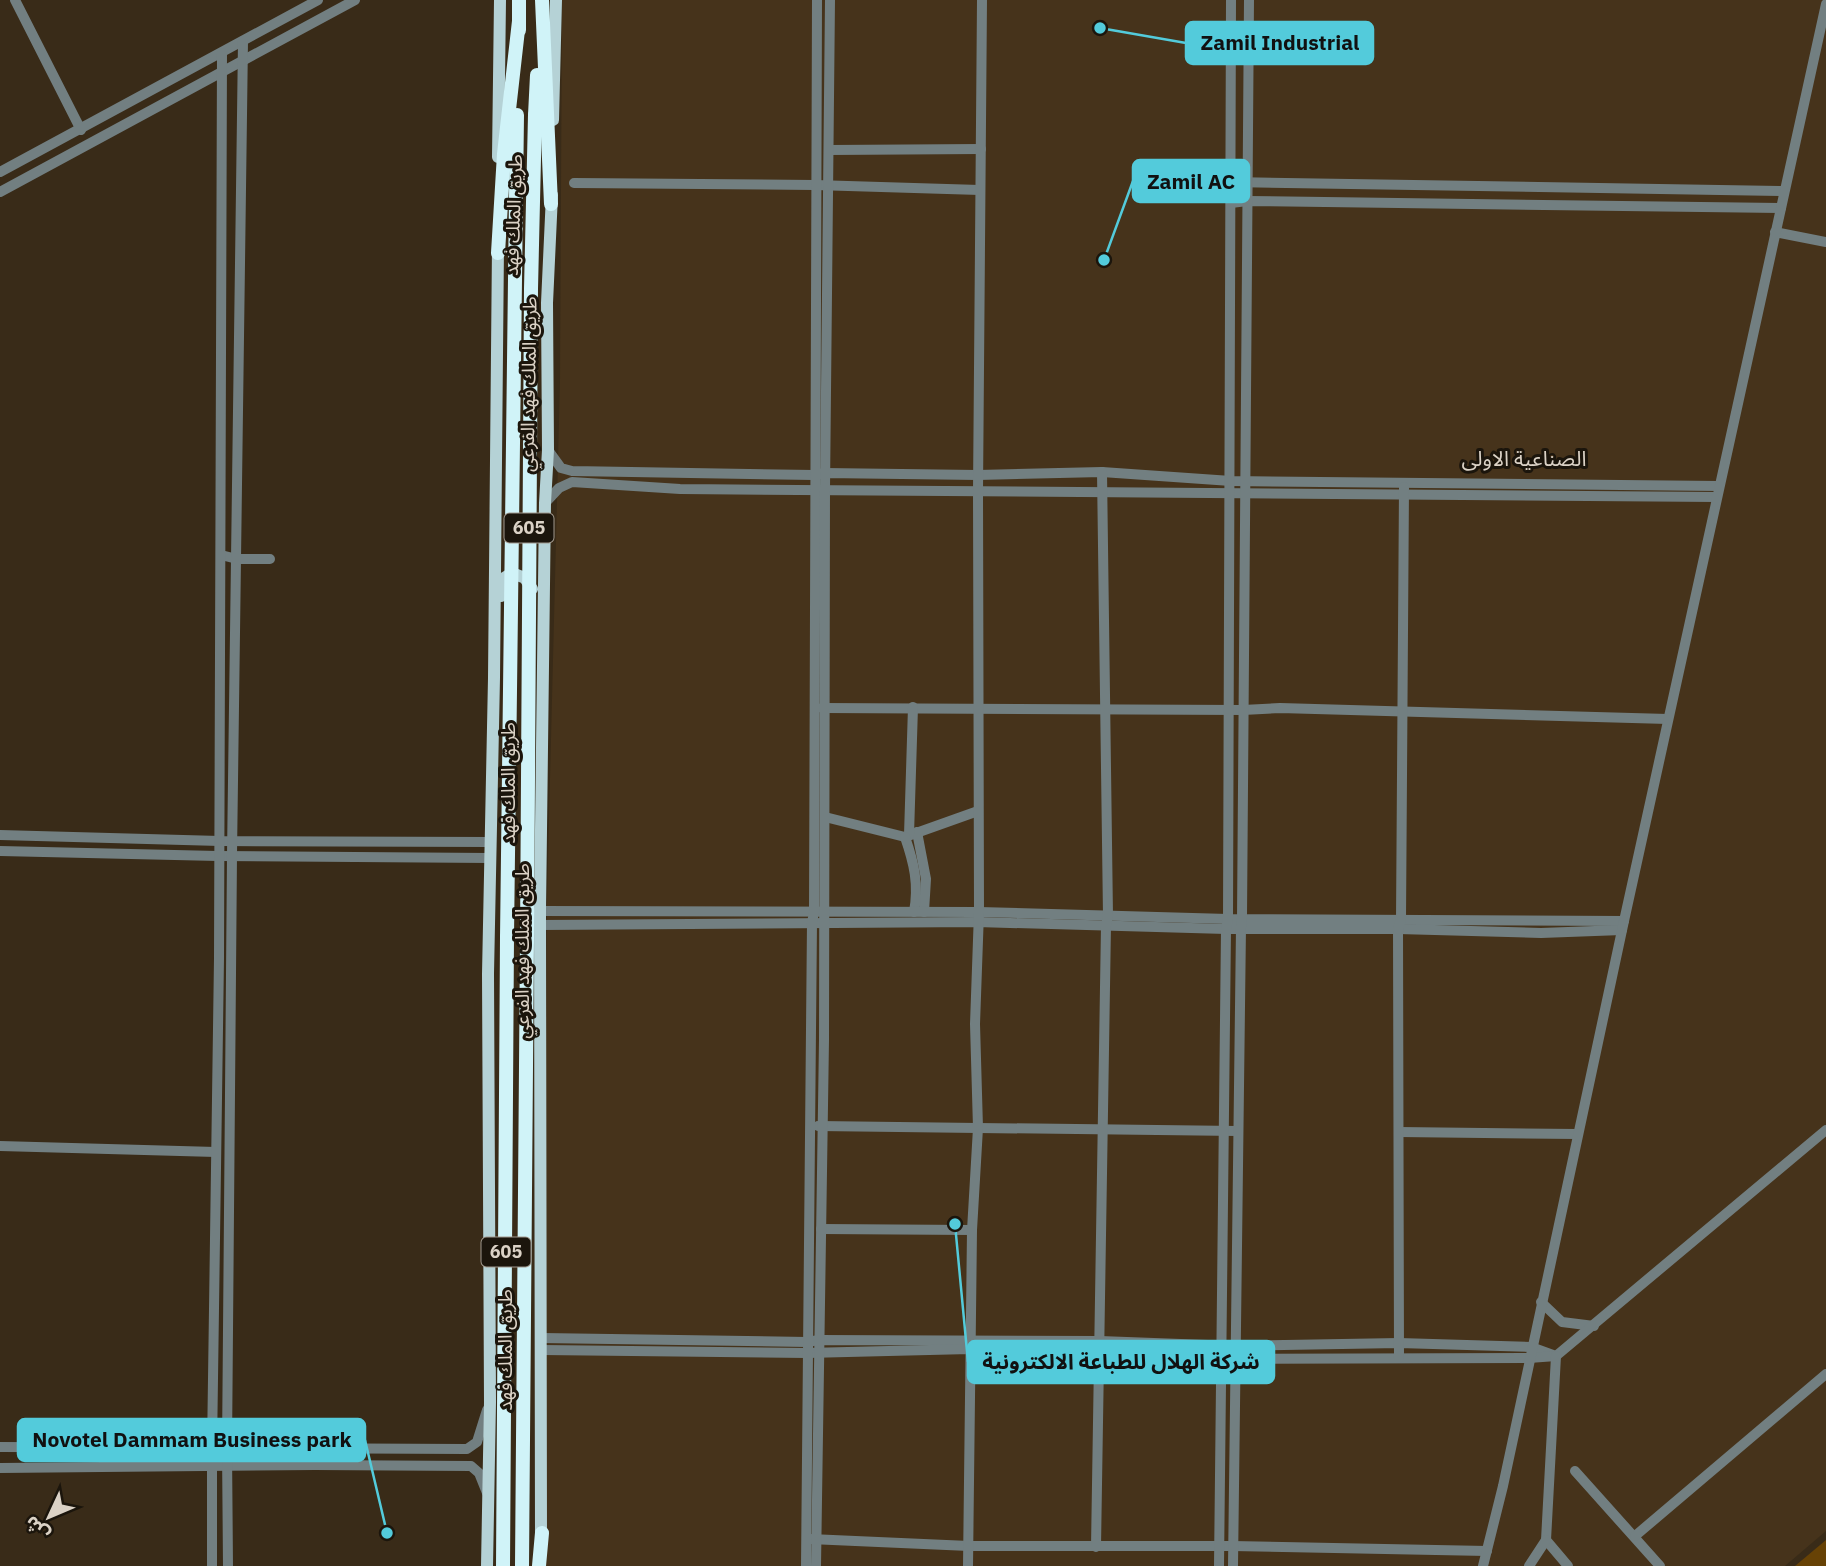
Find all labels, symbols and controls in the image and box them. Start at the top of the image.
callout: Zamil Industrial [1186,22,1373,64]
text: Zamil Industrial [1201,28,1359,56]
street label: طريق الملك فهد [499,154,527,276]
callout: Zamil AC [1133,160,1249,202]
text: Zamil AC [1147,167,1235,195]
street label: طريق الملك فهد الفرعي [514,296,545,472]
district label: الصناعية الاولى [1462,444,1586,472]
road number: 605 [504,514,554,542]
street label: طريق الملك فهد [496,722,520,844]
street label: طريق الملك فهد الفرعي [510,863,537,1039]
road number: 605 [482,1238,530,1266]
street label: طريق الملك فهد [493,1289,517,1411]
callout: شركة الهلال للطباعة الالكترونية [968,1341,1274,1383]
text: شركة الهلال للطباعة الالكترونية [982,1347,1260,1375]
callout: Novotel Dammam Business park [18,1419,365,1461]
text: Novotel Dammam Business park [32,1425,353,1453]
north arrow [14,1482,84,1552]
text: ش [19,1511,54,1547]

